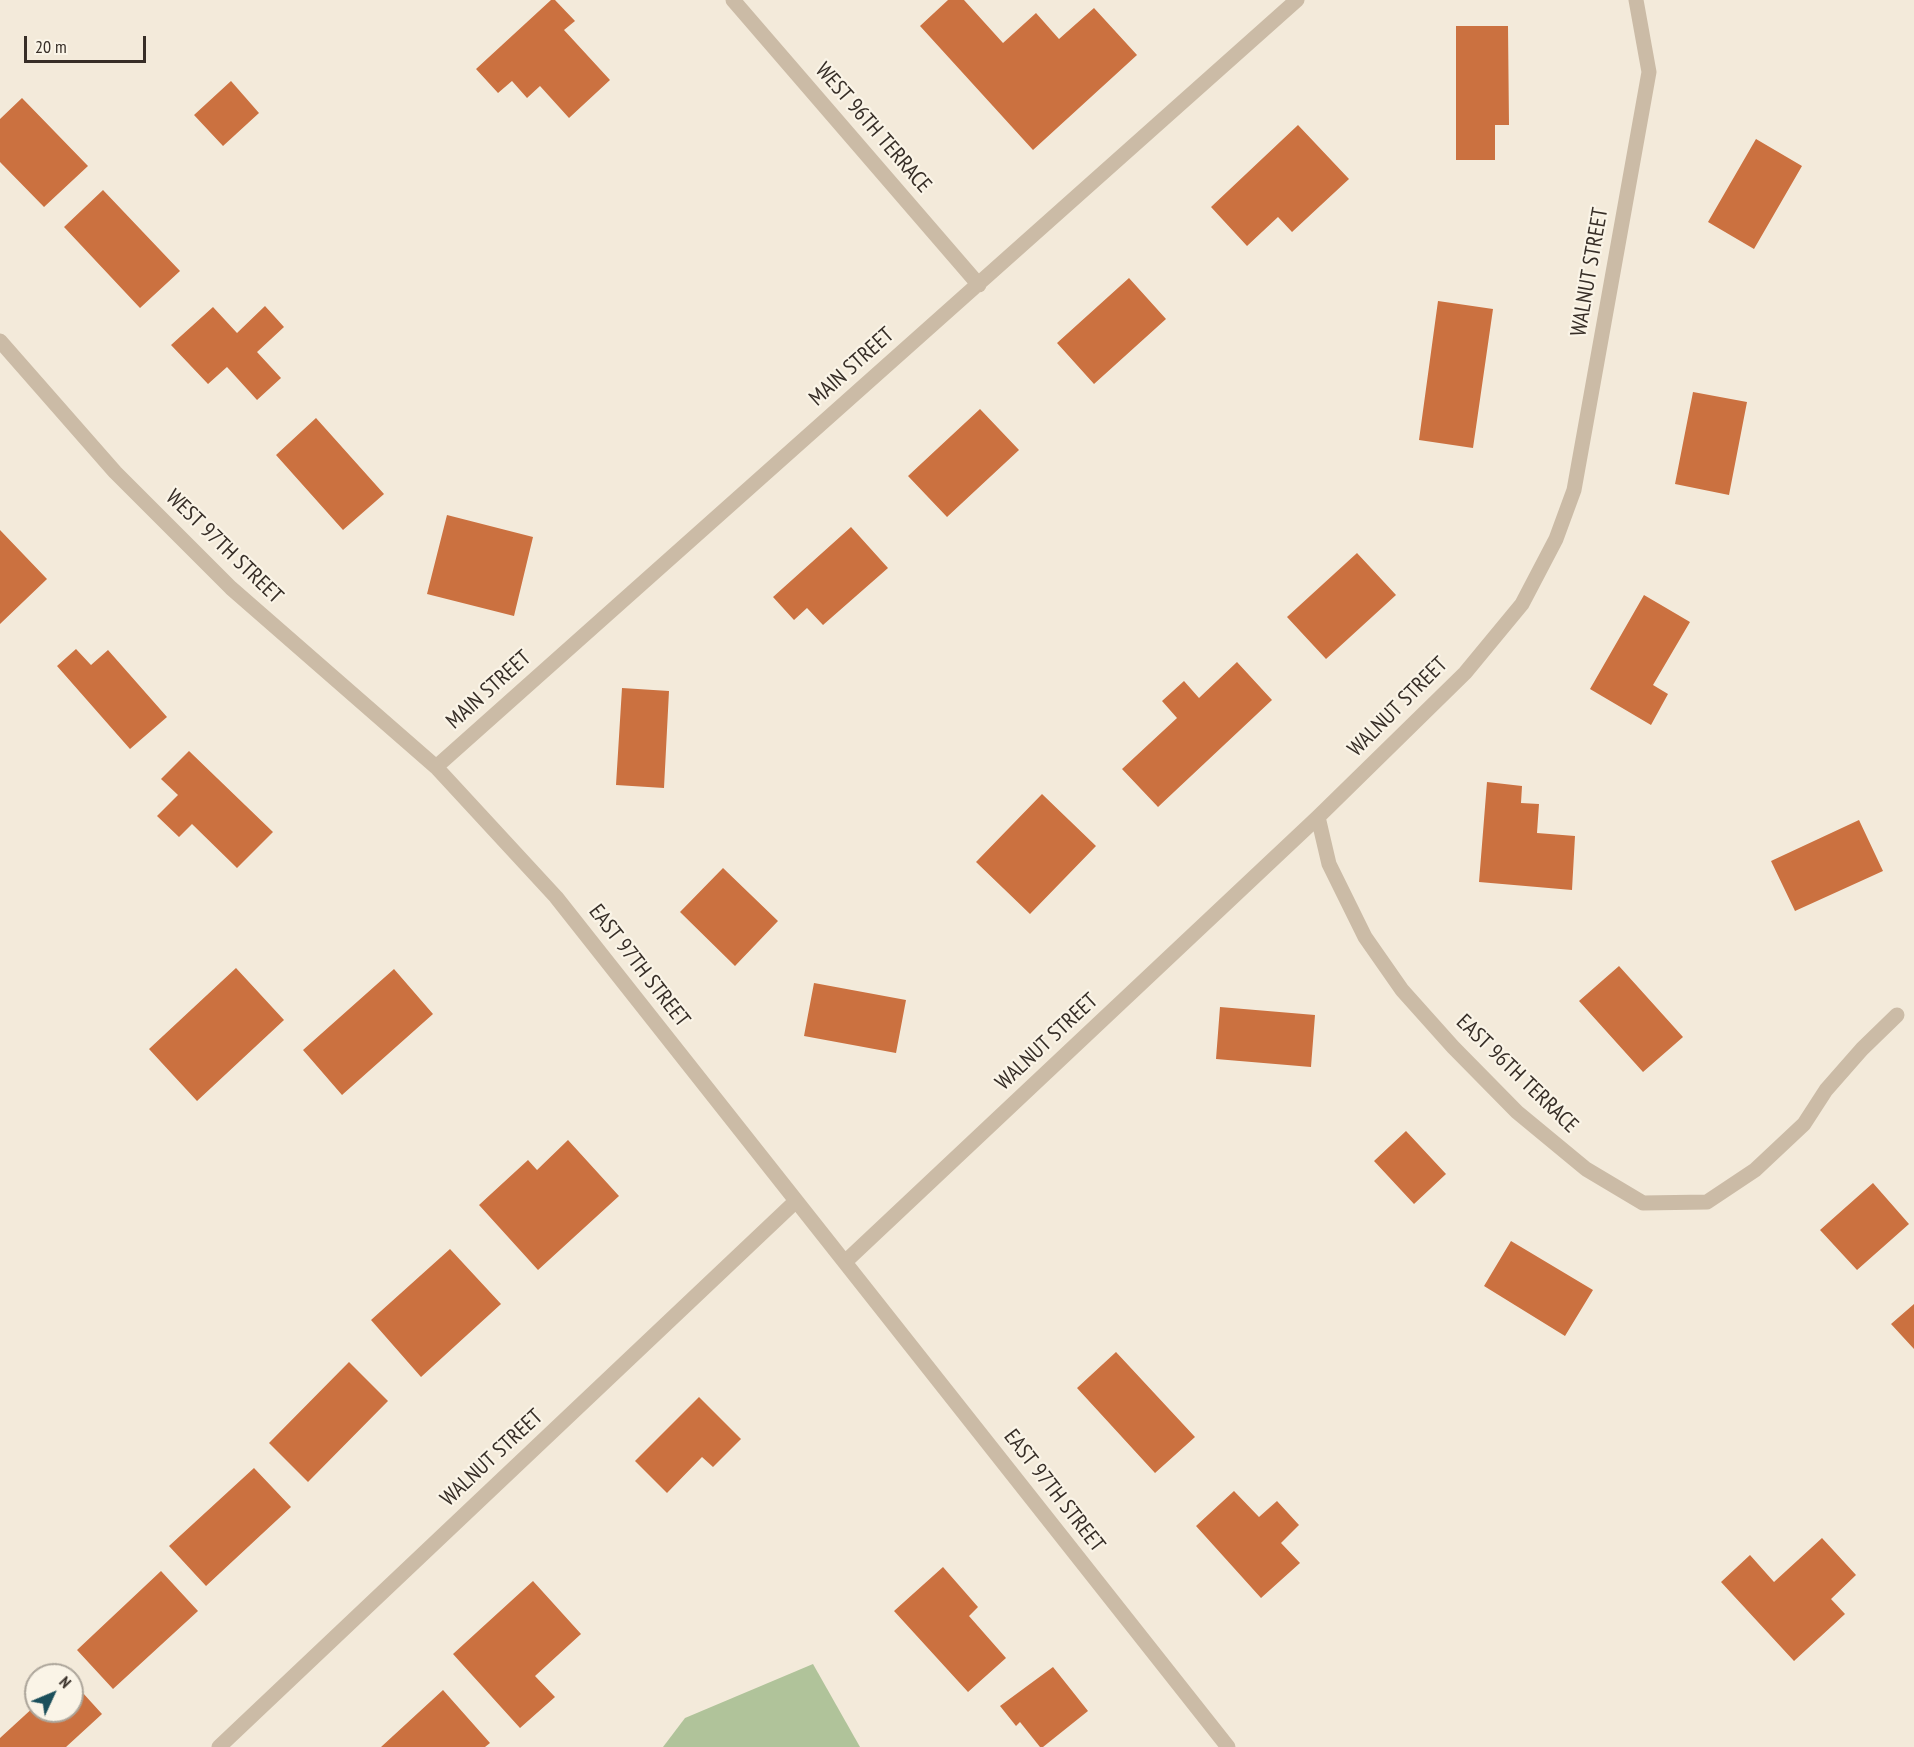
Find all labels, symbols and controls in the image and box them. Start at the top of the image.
scale bar [27,24,148,62]
text: 20 m [35,35,67,58]
street label: WEST 96TH TERRACE [809,58,937,198]
street label: WALNUT STREET [1566,206,1614,338]
street label: MAIN STREET [804,322,900,412]
street label: WEST 97TH STREET [160,484,288,610]
street label: MAIN STREET [441,645,537,735]
street label: WALNUT STREET [1343,652,1453,762]
street label: EAST 97TH STREET [583,899,695,1033]
street label: WALNUT STREET [990,988,1104,1096]
street label: EAST 96TH TERRACE [1451,1009,1583,1139]
street label: WALNUT STREET [435,1404,549,1512]
street label: EAST 97TH STREET [998,1424,1110,1558]
north arrow [24,1663,84,1723]
text: N [55,1672,76,1692]

